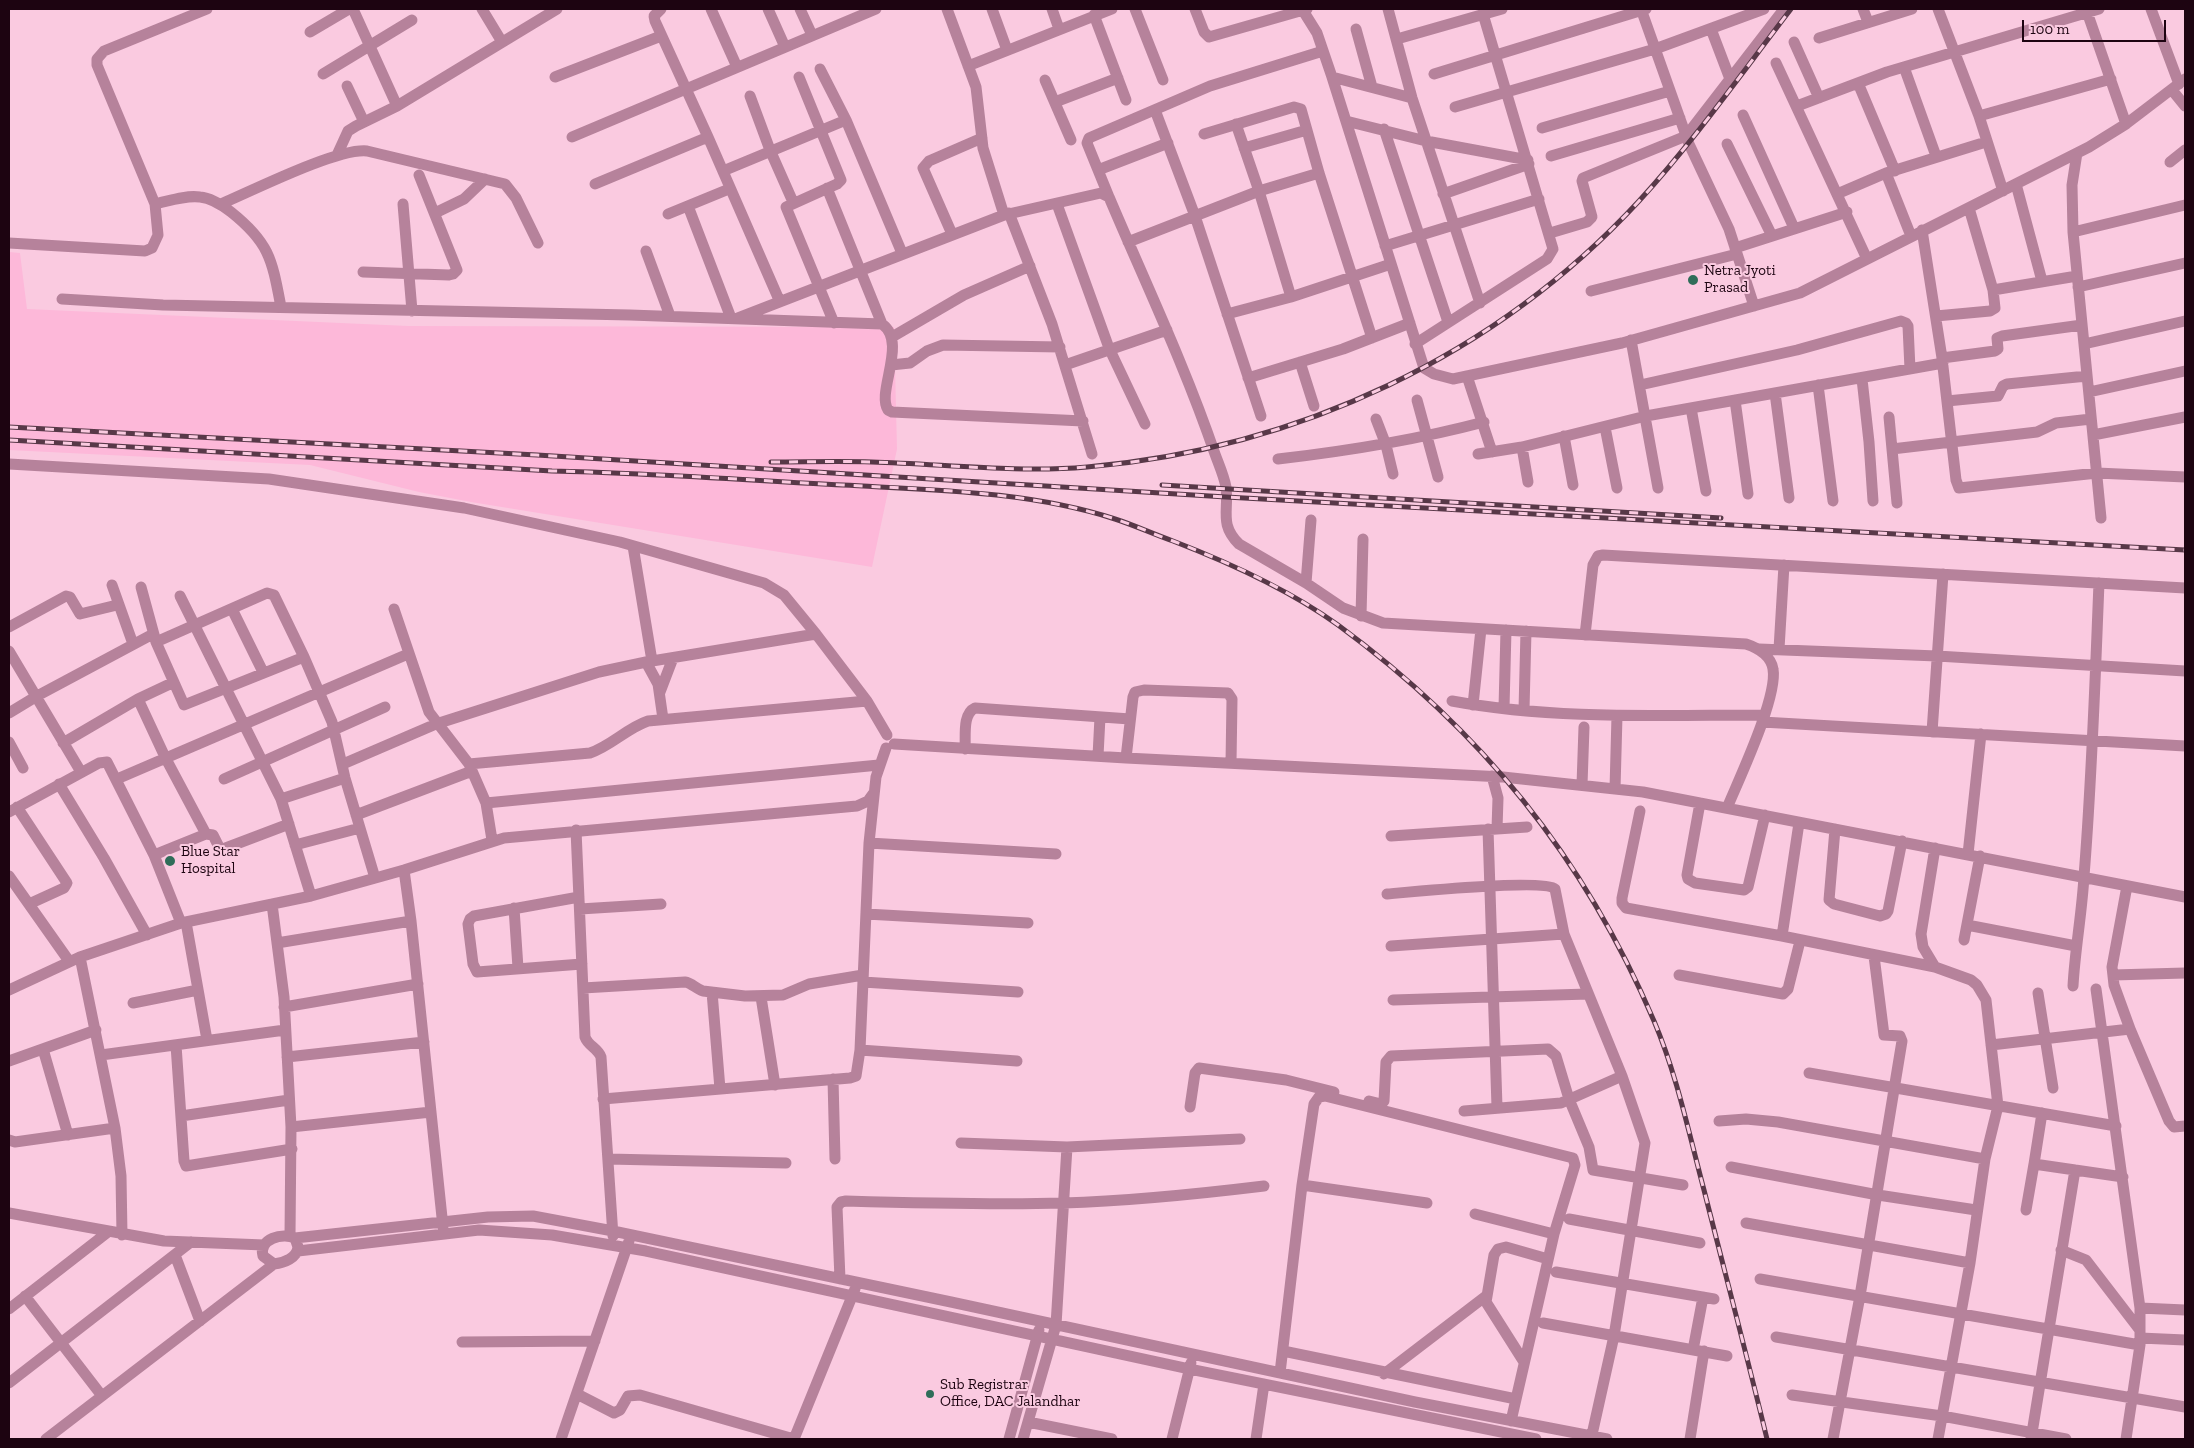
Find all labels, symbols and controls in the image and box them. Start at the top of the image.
scale bar [2024,10,2168,42]
text: 100 m [2030,20,2069,38]
place label: Netra Jyoti Prasad [1704,262,1776,297]
marker: Netra Jyoti Prasad [1686,273,1700,287]
place label: Blue Star Hospital [181,843,240,878]
marker: Blue Star Hospital [163,854,177,868]
place label: Sub Registrar Office, DAC Jalandhar [940,1376,1081,1411]
marker: Sub Registrar Office, DAC Jalandhar [924,1388,936,1400]

